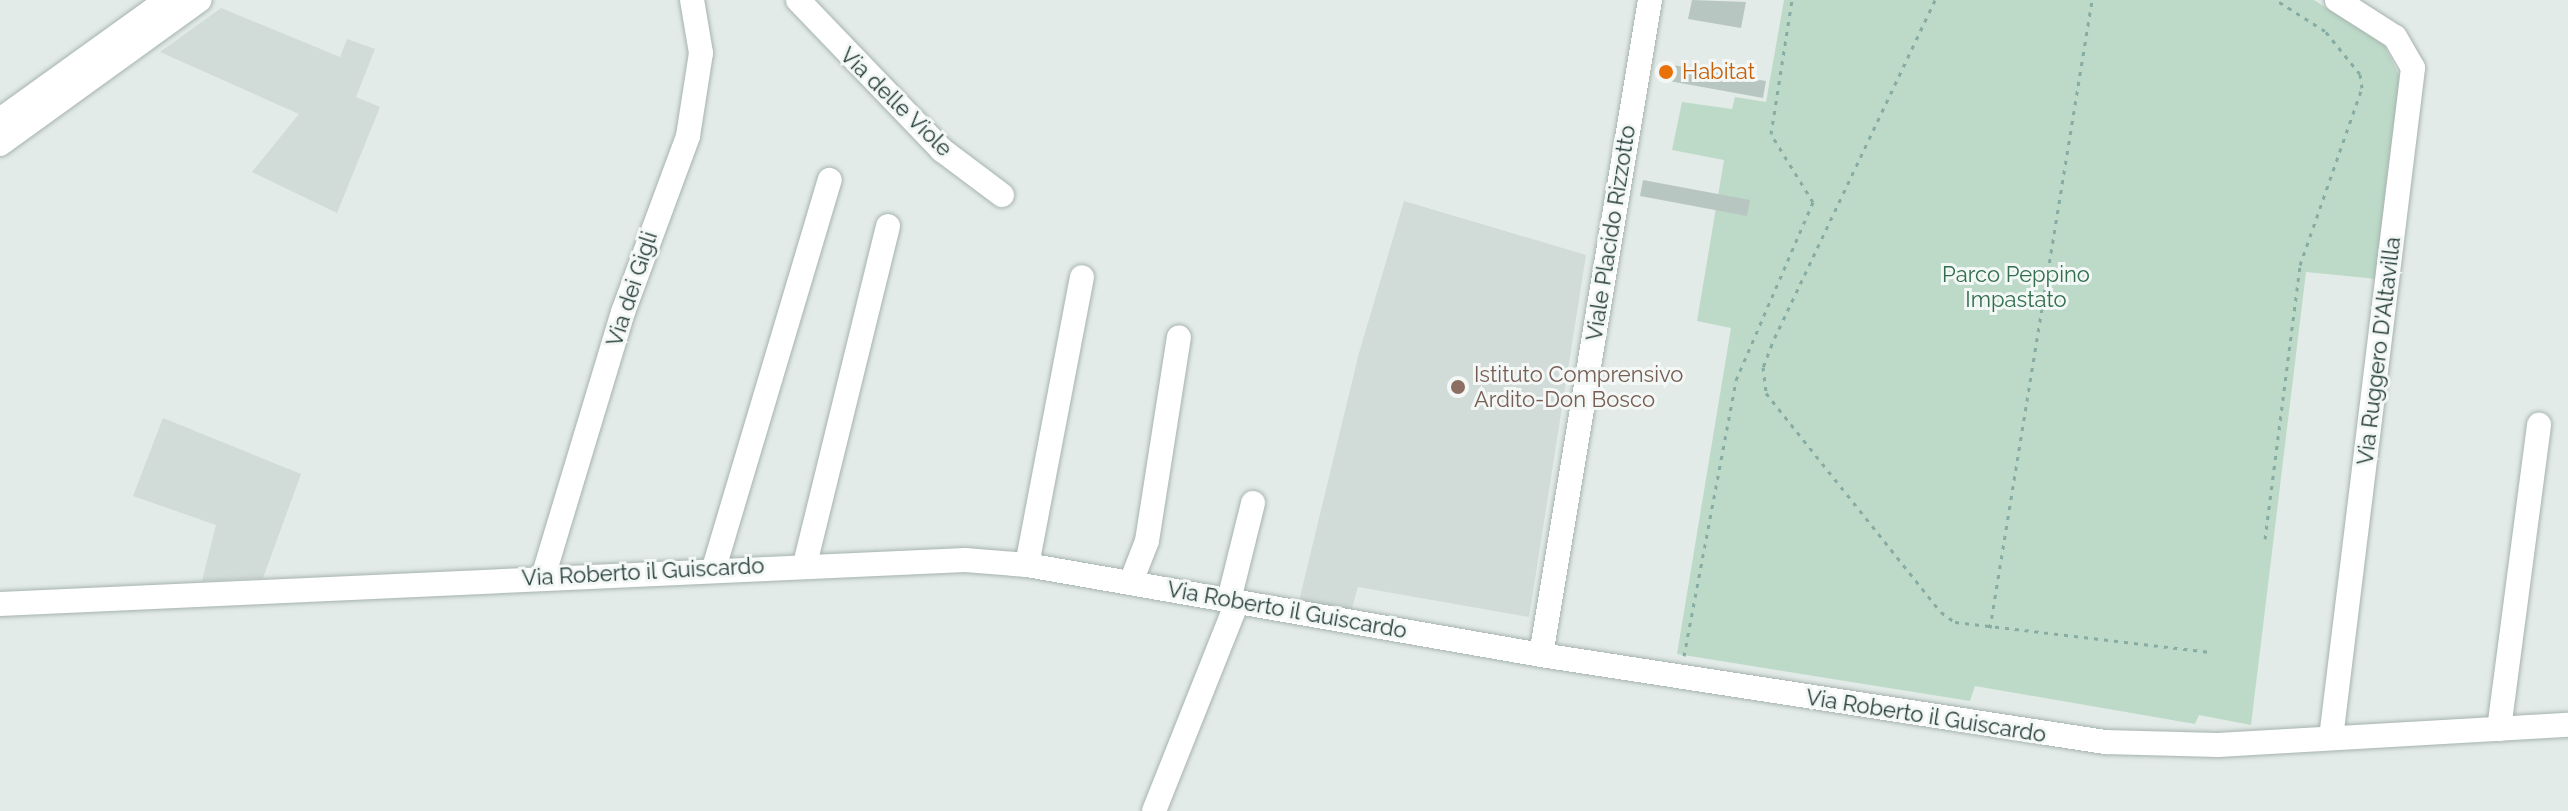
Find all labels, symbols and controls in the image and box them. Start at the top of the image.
street label: Via delle Viole [834,42,958,162]
place label: Habitat [1682,59,1755,85]
marker: Habitat [1657,63,1675,81]
street label: Viale Placido Rizzotto [1581,123,1641,343]
street label: Via dei Gigli [601,228,663,350]
street label: Via Ruggero D'Altavilla [2352,235,2406,467]
park label: Parco Peppino Impastato [1942,261,2090,312]
place label: Istituto Comprensivo Ardito-Don Bosco [1474,361,1683,412]
marker: Istituto Comprensivo Ardito-Don Bosco [1449,378,1467,396]
street label: Via Roberto il Guiscardo [521,552,765,592]
street label: Via Roberto il Guiscardo [1165,576,1409,644]
street label: Via Roberto il Guiscardo [1804,684,2048,748]

